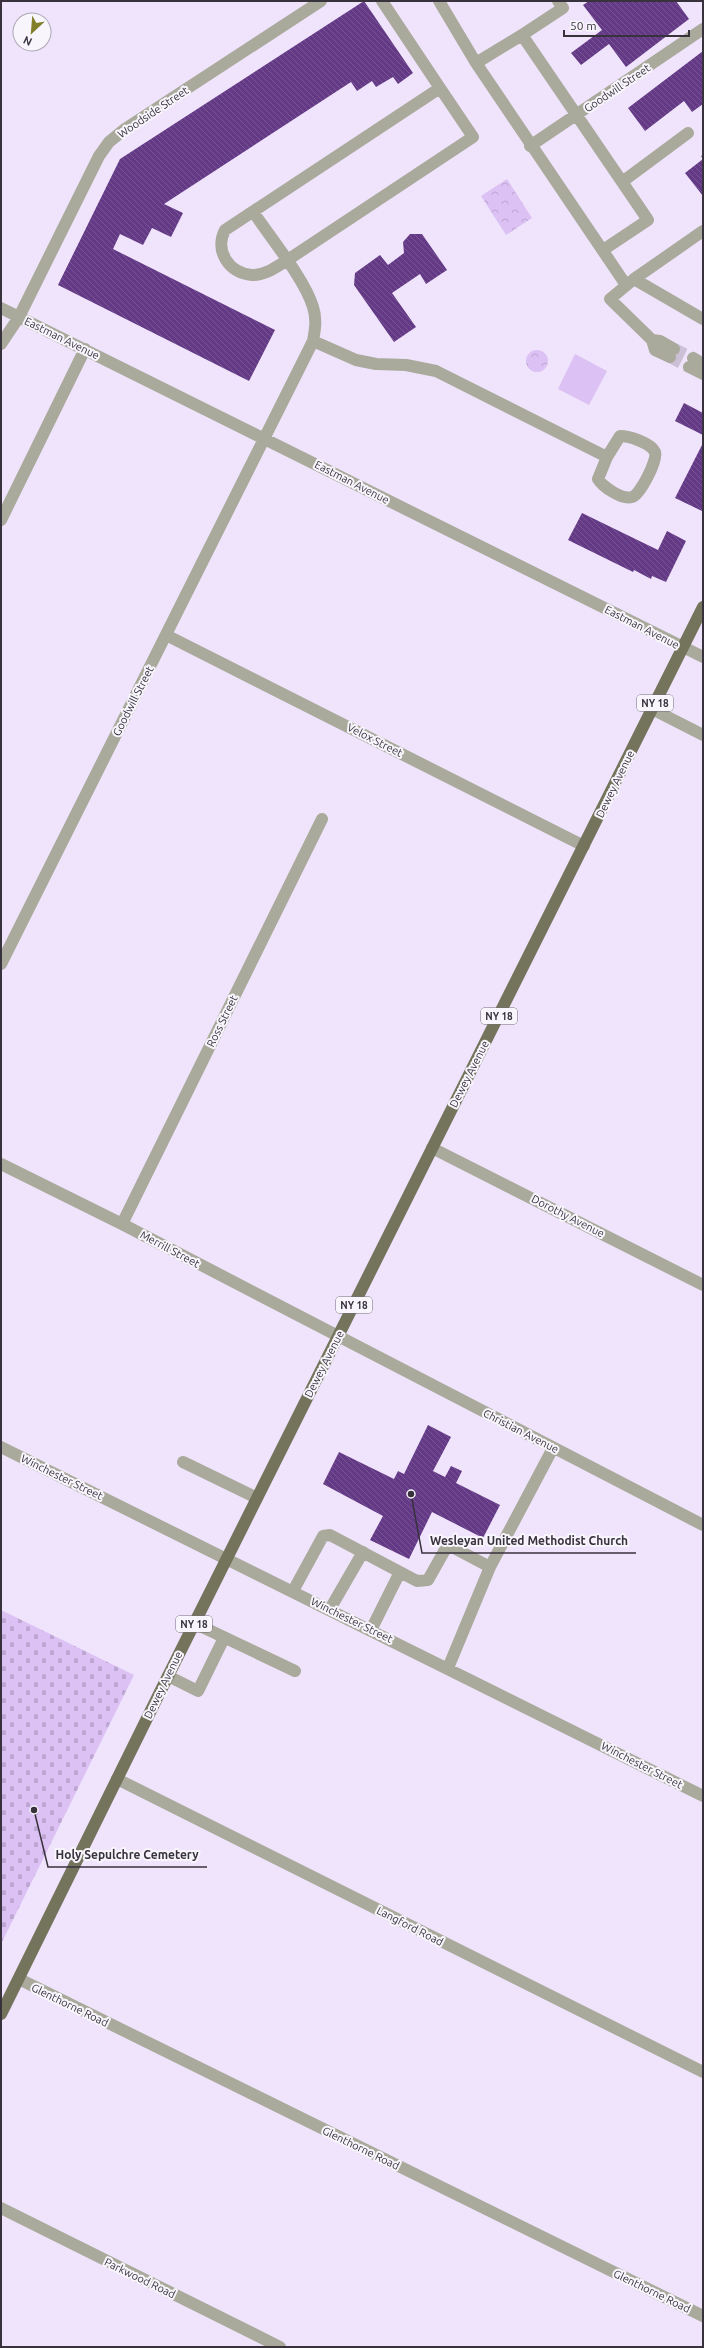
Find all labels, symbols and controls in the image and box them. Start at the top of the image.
north arrow [12,12,52,52]
scale bar [564,12,689,38]
text: 50 m [570,19,597,32]
text: N [21,34,34,48]
street label: Goodwill Street [582,61,653,114]
street label: Woodside Street [115,84,191,140]
street label: Eastman Avenue [23,315,101,361]
street label: Eastman Avenue [313,458,391,506]
street label: Eastman Avenue [603,603,681,651]
street label: Goodwill Street [110,663,156,738]
road number: NY 18 [637,695,673,711]
street label: Velox Street [345,721,405,759]
street label: Dewey Avenue [594,748,636,820]
street label: Ross Street [204,993,240,1049]
road number: NY 18 [481,1008,517,1024]
street label: Dewey Avenue [447,1039,491,1109]
street label: Dorothy Avenue [530,1192,606,1240]
street label: Merrill Street [138,1228,202,1270]
road number: NY 18 [336,1297,372,1313]
street label: Dewey Avenue [302,1329,346,1399]
street label: Christian Avenue [481,1407,561,1455]
street label: Winchester Street [19,1452,105,1502]
callout: Wesleyan United Methodist Church [422,1529,636,1553]
text: Wesleyan United Methodist Church [430,1534,628,1547]
street label: Winchester Street [309,1595,395,1645]
road number: NY 18 [176,1616,212,1632]
street label: Dewey Avenue [142,1649,184,1721]
street label: Winchester Street [599,1739,685,1791]
callout: Holy Sepulchre Cemetery [48,1843,207,1867]
text: Holy Sepulchre Cemetery [55,1848,199,1861]
street label: Langford Road [375,1904,445,1948]
street label: Glenthorne Road [30,1981,110,2029]
street label: Glenthorne Road [321,2124,401,2172]
street label: Parkwood Road [102,2256,178,2300]
street label: Glenthorne Road [612,2267,692,2315]

